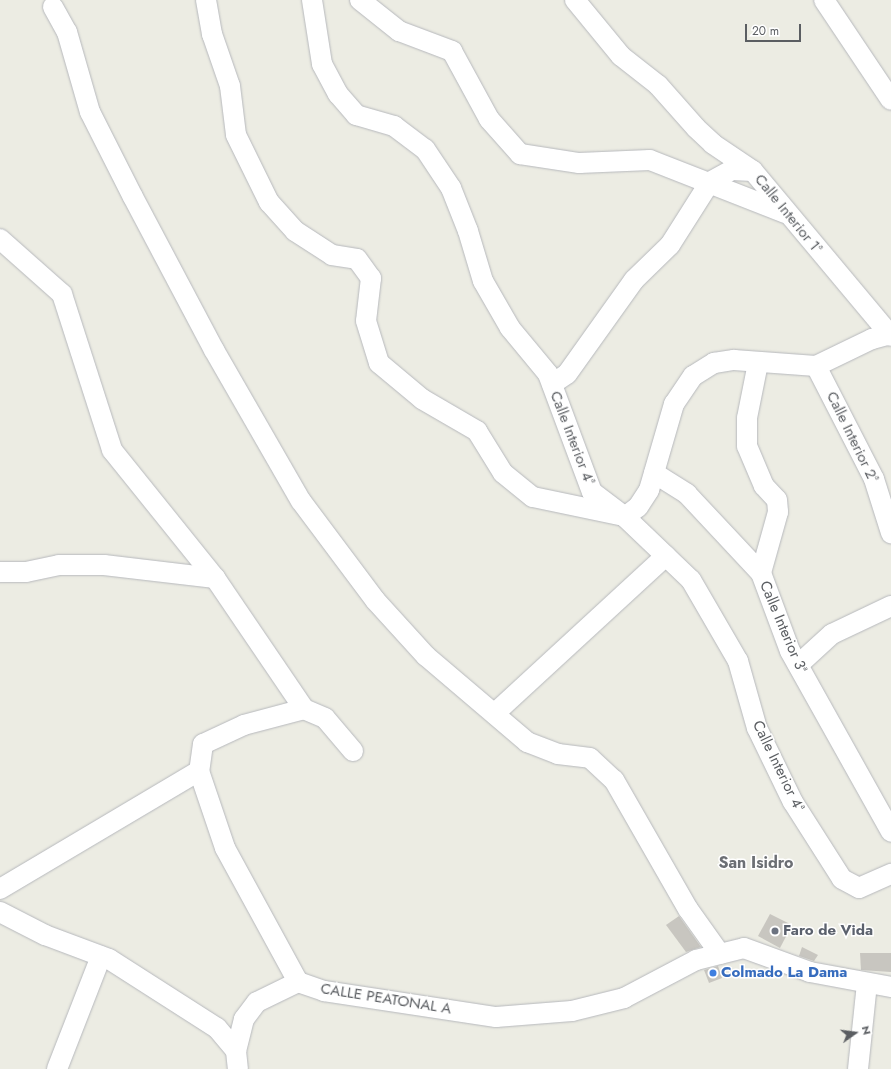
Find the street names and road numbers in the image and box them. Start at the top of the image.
street label: Calle Interior 1ª [751,171,825,257]
street label: Calle Interior 4ª [546,389,598,487]
street label: Calle Interior 2ª [822,389,882,485]
street label: Calle Interior 3ª [756,578,810,676]
street label: Calle Interior 4ª [748,718,808,814]
street label: CALLE PEATONAL A [319,980,453,1018]

